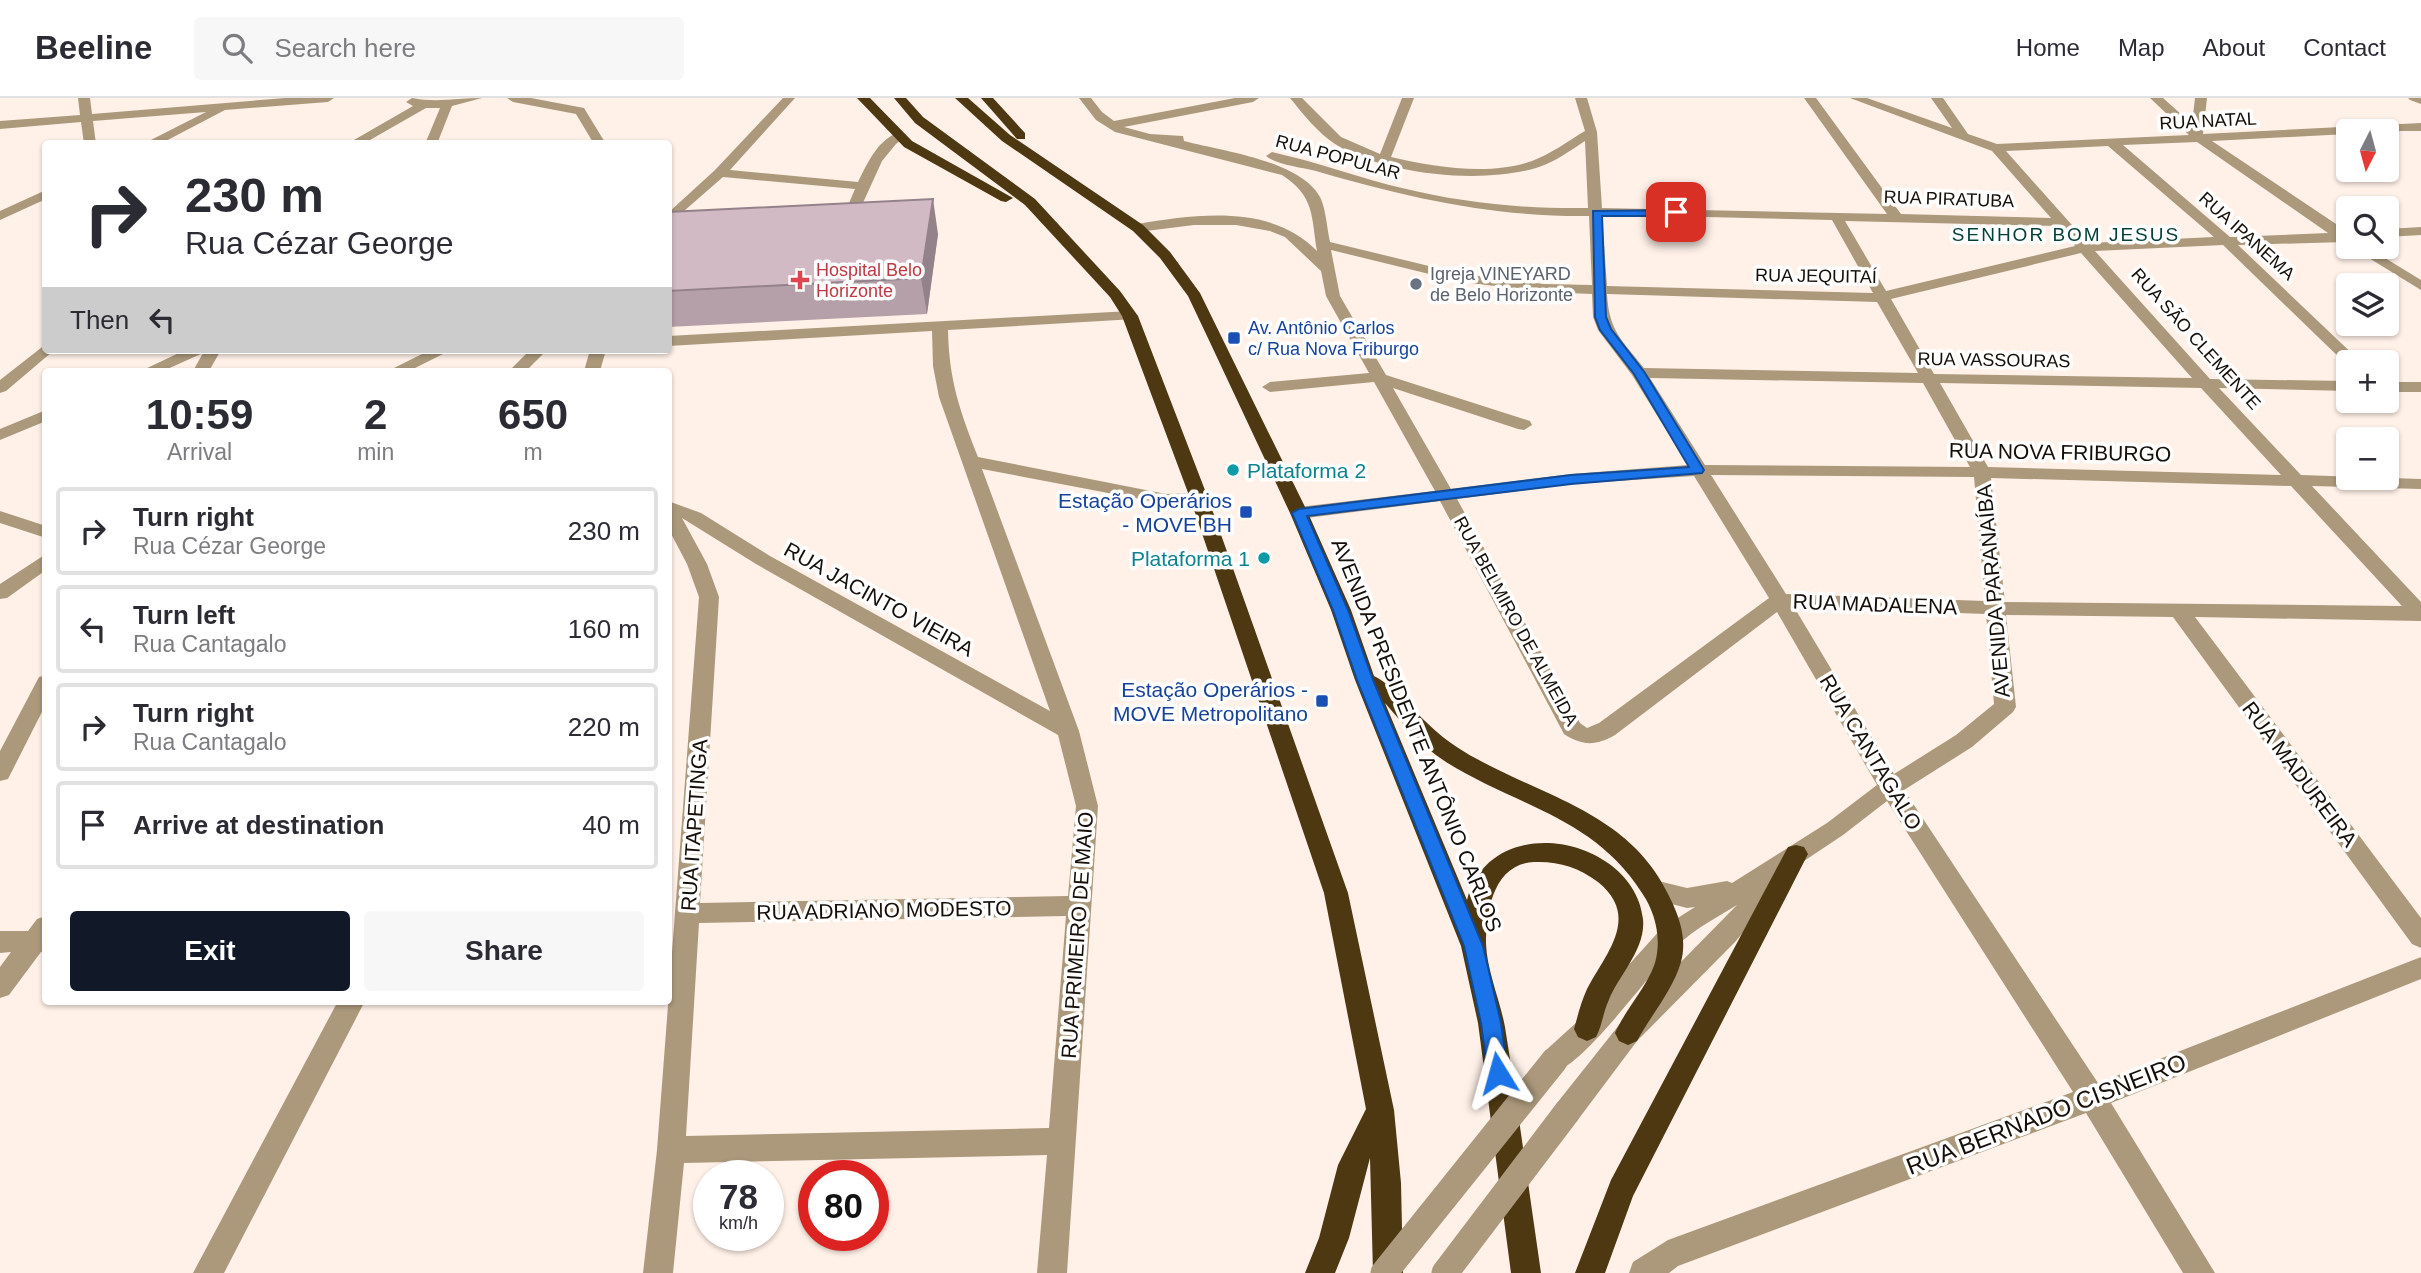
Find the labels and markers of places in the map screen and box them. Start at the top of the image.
pin [1646,182,1706,242]
place label: Hospital Belo Horizonte [816,260,922,301]
place label: Igreja VINEYARD de Belo Horizonte [1430,264,1573,305]
marker: Hospital Belo Horizonte [790,270,810,290]
marker: Igreja VINEYARD de Belo Horizonte [1408,276,1424,292]
place label: Av. Antônio Carlos c/ Rua Nova Friburgo [1248,318,1419,359]
marker: Av. Antônio Carlos c/ Rua Nova Friburgo [1226,330,1242,346]
place label: Plataforma 2 [1247,459,1366,482]
marker: Plataforma 2 [1225,462,1241,478]
place label: Estação Operários - MOVE BH [1058,489,1232,536]
marker: Estação Operários - MOVE BH [1238,504,1254,520]
place label: Plataforma 1 [1131,547,1250,570]
marker: Plataforma 1 [1256,550,1272,566]
place label: Estação Operários - MOVE Metropolitano [1113,678,1308,725]
marker: Estação Operários - MOVE Metropolitano [1314,693,1330,709]

